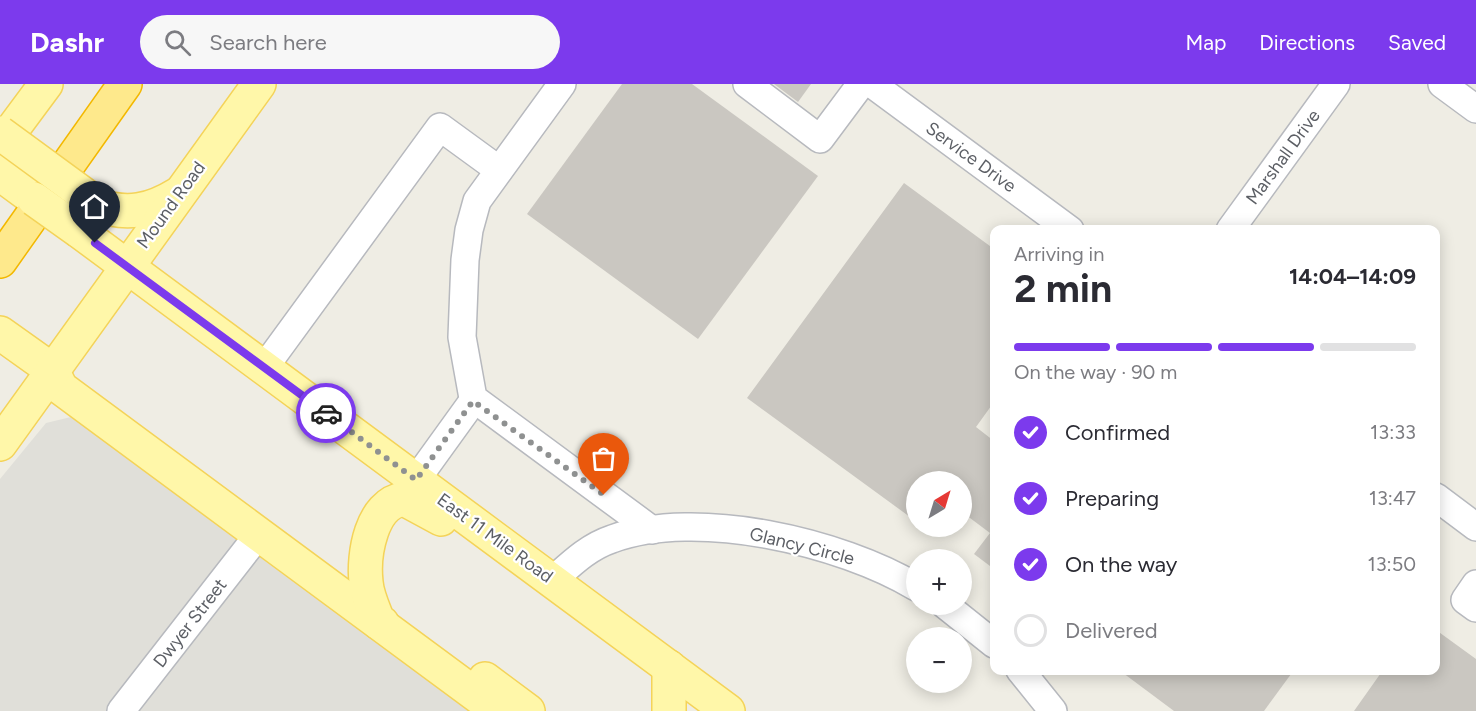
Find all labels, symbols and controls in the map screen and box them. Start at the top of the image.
search box [140,15,560,69]
text: Dashr [30,25,104,59]
icon: search [161,26,194,59]
text: Search here [209,29,327,56]
text: Map [1185,30,1226,55]
text: Directions [1259,30,1355,55]
text: Saved [1388,30,1446,55]
street label: Marshall Drive [1241,105,1325,209]
street label: Service Drive [922,117,1021,197]
street label: Mound Road [132,157,210,253]
pin [69,181,120,243]
icon: home [78,190,111,223]
text: Arriving in [1014,242,1104,266]
text: 14:04–14:09 [1289,263,1416,290]
text: 2 min [1014,265,1112,312]
text: On the way · 90 m [1014,360,1177,384]
courier [296,383,356,443]
icon: car [310,397,343,430]
icon: check [1014,416,1047,449]
text: Confirmed [1065,419,1170,446]
text: 13:33 [1370,420,1416,444]
pin [578,433,629,495]
icon: bag [587,442,620,475]
north arrow [906,471,972,537]
map controls [906,471,972,693]
icon: check [1014,482,1047,515]
text: Preparing [1065,485,1159,512]
text: 13:47 [1369,486,1416,510]
street label: East 11 Mile Road [433,489,557,587]
street label: Glancy Circle [747,522,857,570]
icon: check [1014,548,1047,581]
button: + [906,549,972,615]
text: On the way [1065,551,1177,578]
text: 13:50 [1367,552,1416,576]
street label: Dwyer Street [149,574,232,672]
text: Delivered [1065,617,1158,644]
button: − [906,627,972,693]

